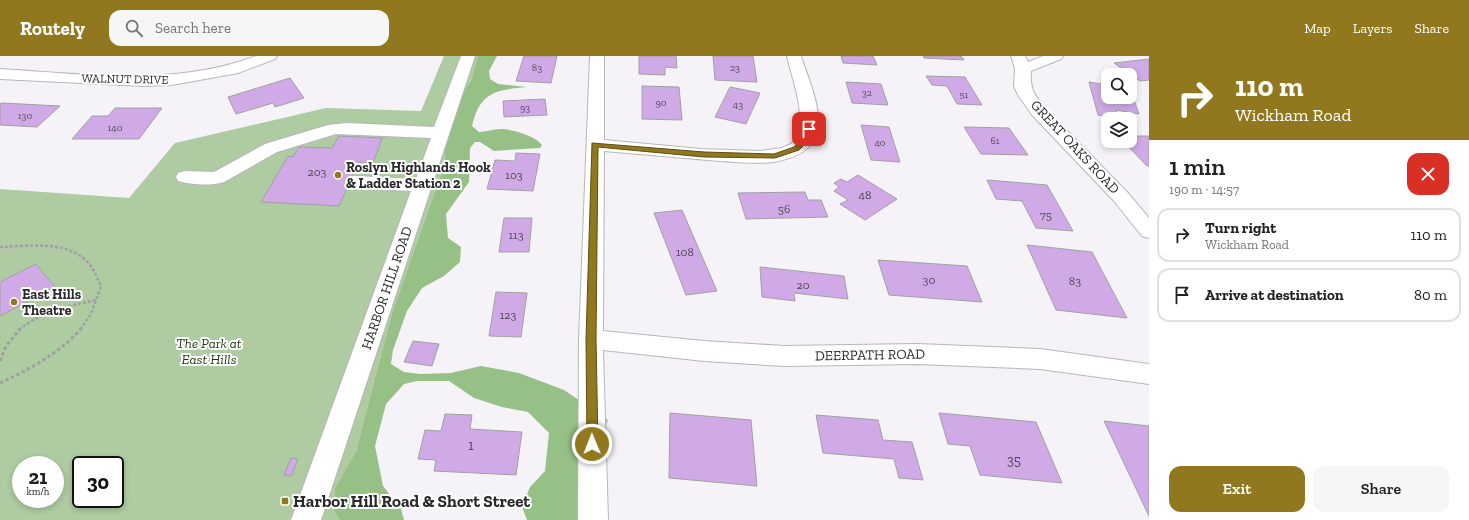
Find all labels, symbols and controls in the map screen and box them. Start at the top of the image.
search box [109,10,389,46]
text: Routely [20,17,85,40]
icon: search [123,17,145,39]
text: Search here [155,19,231,37]
text: Map [1304,20,1331,37]
text: Layers [1353,20,1392,37]
text: Share [1414,20,1449,37]
house number: 83 [532,62,542,74]
house number: 23 [730,62,740,74]
map controls [1101,68,1137,148]
button: search [1101,68,1137,104]
text: 110 m [1235,70,1304,103]
street label: WALNUT DRIVE [82,71,168,87]
icon: right [1169,72,1221,124]
house number: 32 [862,87,872,99]
house number: 51 [960,89,969,101]
house number: 90 [655,97,667,109]
street label: GREAT OAKS ROAD [1027,97,1123,198]
house number: 43 [733,99,743,111]
house number: 93 [520,102,530,114]
text: Wickham Road [1235,104,1351,126]
house number: 130 [18,110,32,122]
pin [792,112,826,146]
button: layers [1101,112,1137,148]
icon: arrive [798,118,820,140]
house number: 140 [108,122,123,134]
house number: 61 [990,135,1000,147]
house number: 40 [874,137,886,149]
text: 1 min [1169,152,1225,181]
button: close [1407,153,1449,195]
place label: Roslyn Highlands Hook & Ladder Station 2 [346,159,491,192]
house number: 203 [308,165,327,179]
house number: 103 [505,168,523,182]
marker: Roslyn Highlands Hook & Ladder Station 2 [333,170,343,180]
text: 190 m · 14:57 [1169,182,1239,197]
house number: 48 [859,188,871,202]
house number: 56 [778,202,790,216]
house number: 75 [1040,208,1052,222]
text: Turn right [1205,219,1276,237]
street label: HARBOR HILL ROAD [358,224,416,352]
icon: right [1171,224,1193,246]
text: 110 m [1410,226,1447,244]
house number: 113 [508,228,524,242]
text: Wickham Road [1205,237,1289,252]
house number: 108 [676,245,694,259]
house number: 30 [923,273,935,287]
house number: 83 [1069,274,1081,288]
house number: 20 [796,278,810,292]
icon: arrive [1171,284,1193,306]
place label: East Hills Theatre [22,286,82,319]
text: Arrive at destination [1205,286,1344,304]
text: 80 m [1414,286,1447,304]
marker: East Hills Theatre [9,297,19,307]
house number: 123 [500,308,516,322]
park label: The Park at East Hills [176,335,242,368]
street label: DEERPATH ROAD [815,346,925,364]
position arrow [571,423,613,465]
house number: 1 [468,437,474,454]
house number: 35 [1007,452,1021,469]
speed limit sign: 30 [72,456,124,508]
text: 21 [29,465,47,489]
button: Exit [1169,466,1305,512]
button: Share [1313,466,1449,512]
text: km/h [27,486,49,498]
place label: Harbor Hill Road & Short Street [293,491,530,511]
marker: Harbor Hill Road & Short Street [280,496,290,506]

